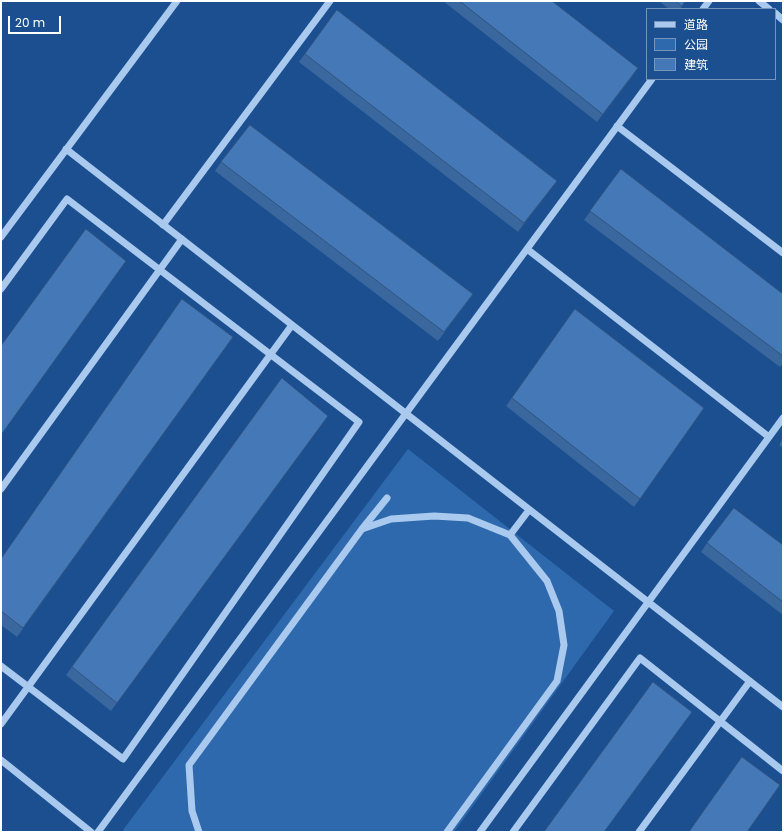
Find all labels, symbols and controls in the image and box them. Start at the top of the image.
scale bar [10,8,63,34]
legend [646,8,776,80]
text: 20 m [15,14,45,31]
text: 道路 [684,16,708,33]
text: 公园 [684,36,708,53]
text: 建筑 [684,56,708,73]

